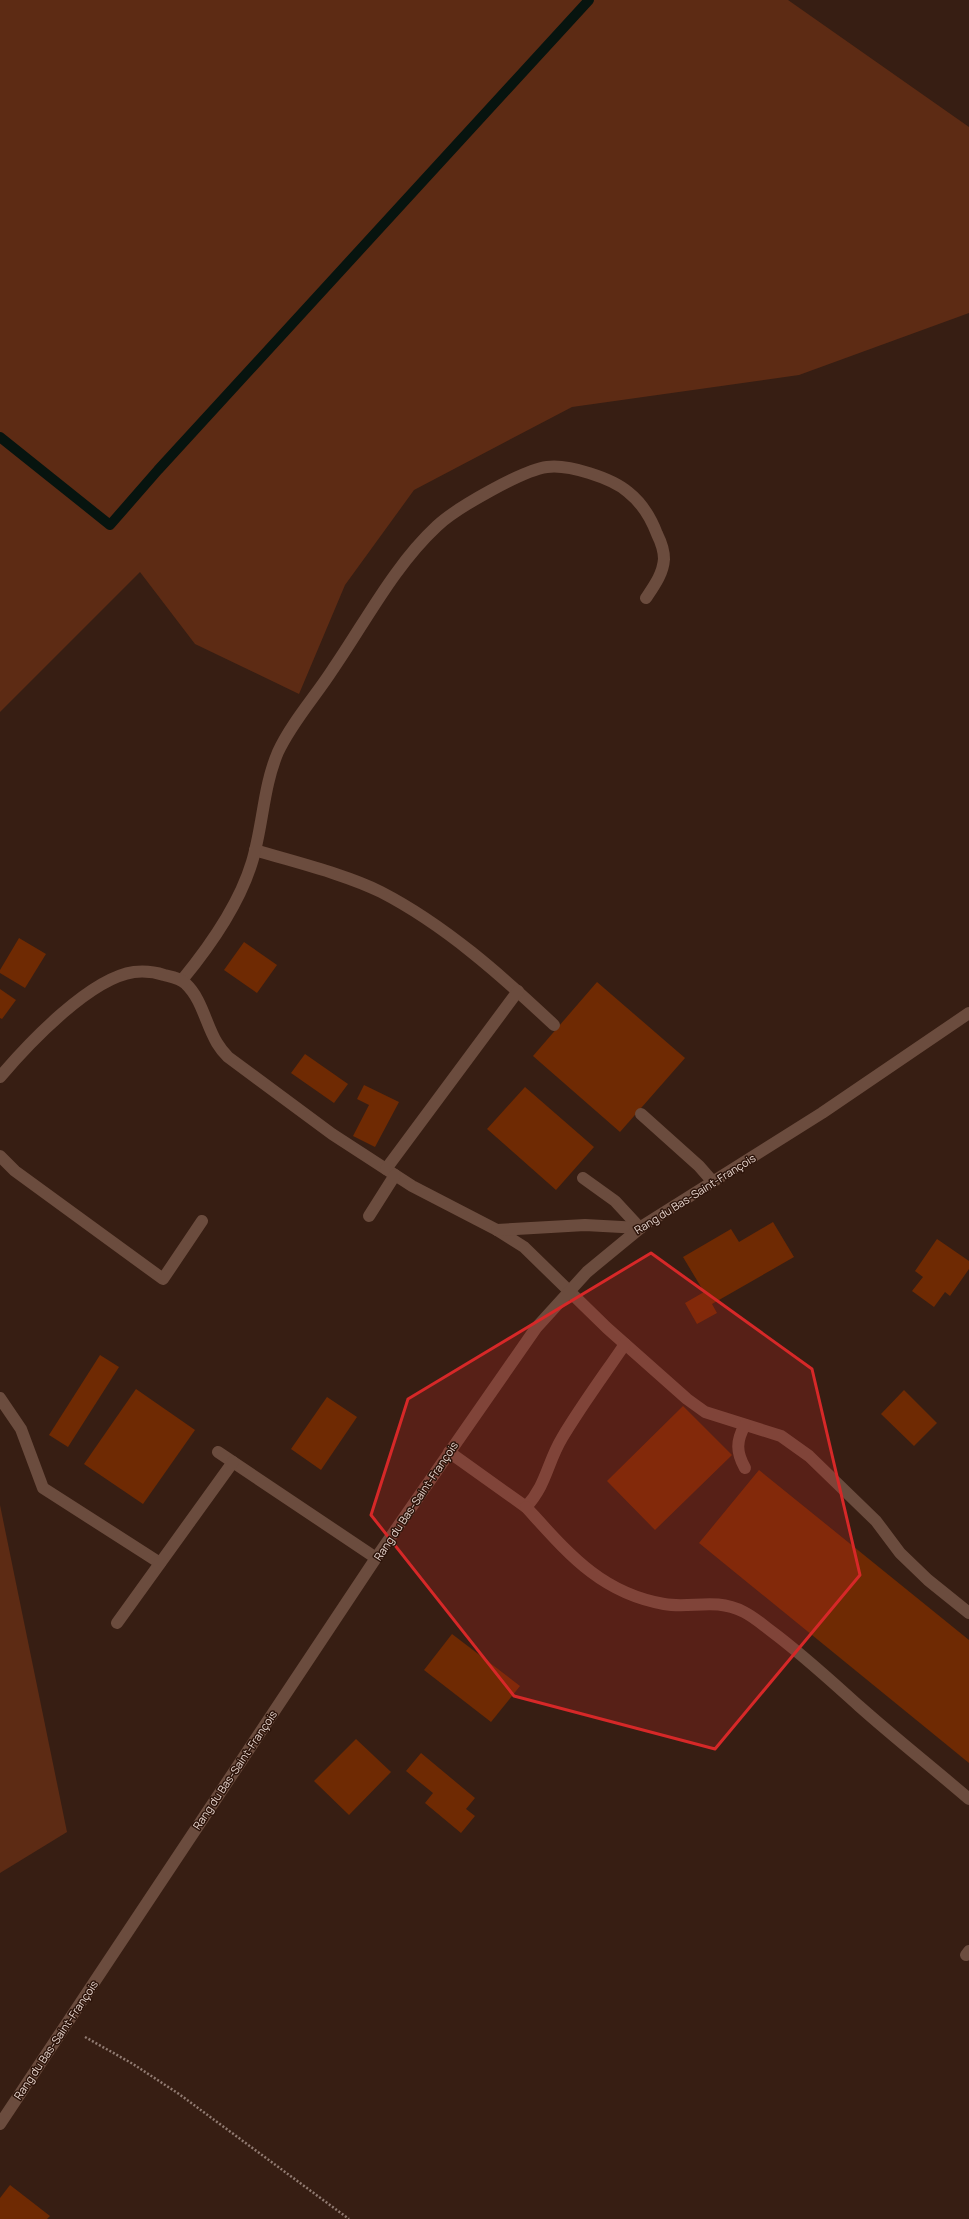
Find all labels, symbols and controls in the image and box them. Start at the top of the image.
street label: Rang du Bas-Saint-François [631,1150,758,1237]
street label: Rang du Bas-Saint-François [370,1438,461,1563]
street label: Rang du Bas-Saint-François [189,1707,280,1832]
street label: Rang du Bas-Saint-François [10,1977,101,2102]

